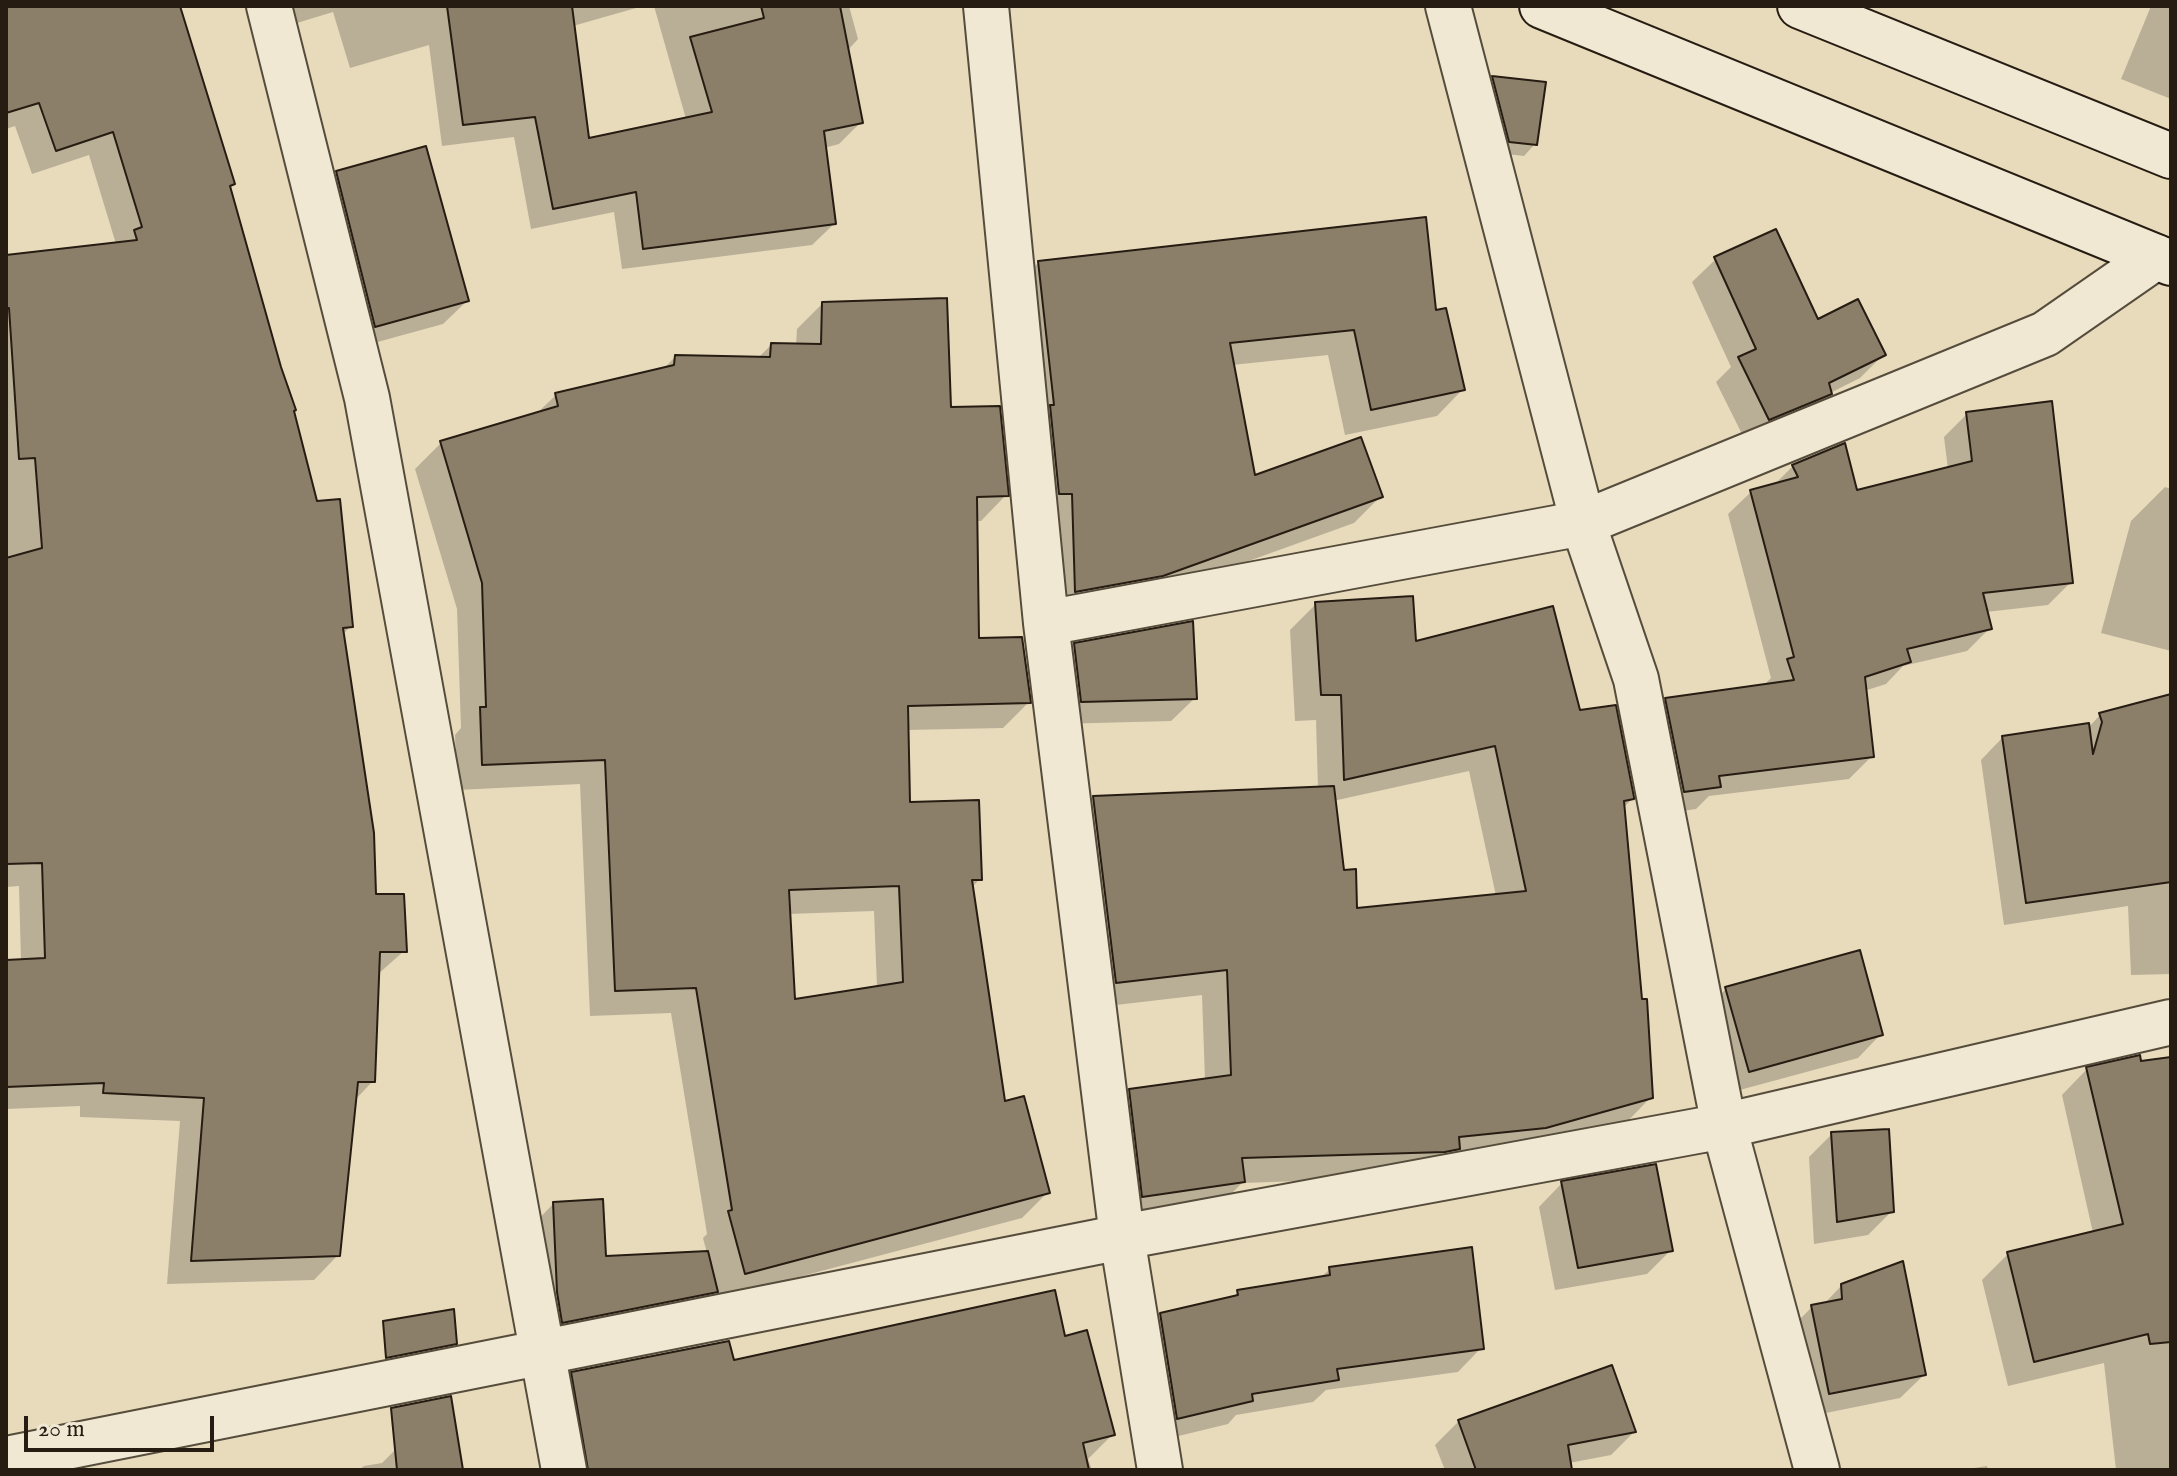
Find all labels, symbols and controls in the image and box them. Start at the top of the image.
scale bar [28,1400,218,1450]
text: 20 m [38,1414,85,1445]

